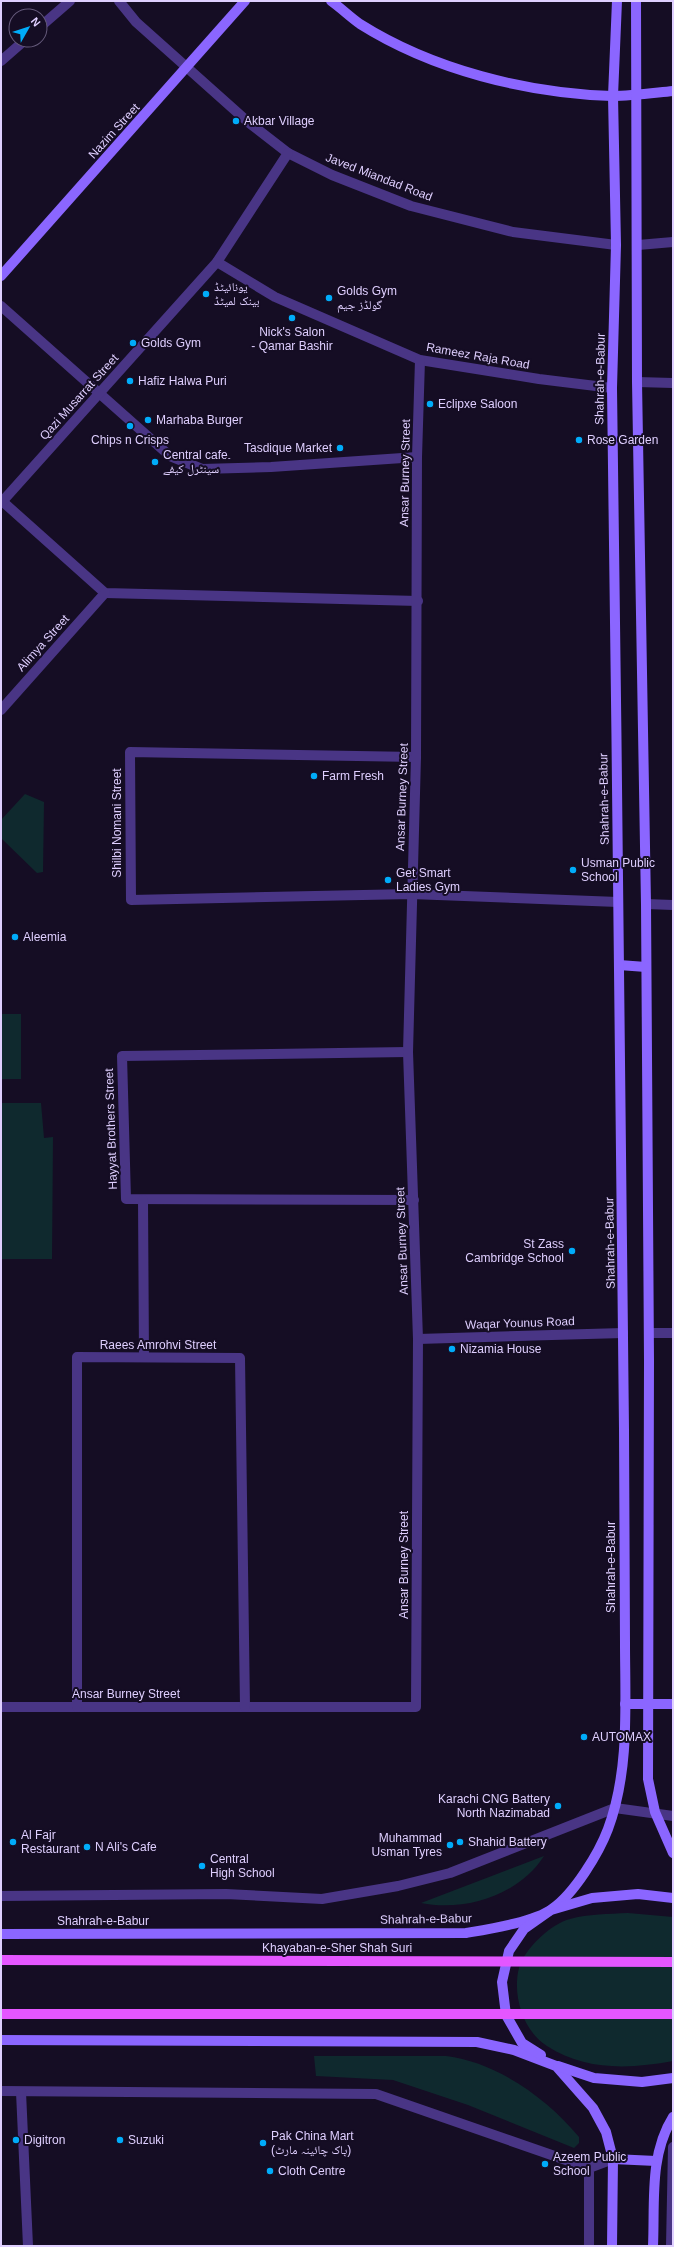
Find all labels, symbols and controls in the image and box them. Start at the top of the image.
north arrow [8,8,48,48]
text: N [29,15,43,29]
street label: Nazim Street [86,100,143,161]
place label: Akbar Village [244,114,315,128]
marker: Akbar Village [231,116,241,126]
street label: Javed Miandad Road [324,150,434,204]
place label: یونائیٹڈ بینک لمیٹڈ [214,280,260,308]
place label: Golds Gym گولڈز جیم [337,284,397,313]
marker: یونائیٹڈ بینک لمیٹڈ [201,289,211,299]
marker: Golds Gym گولڈز جیم [324,293,334,303]
marker: Nick's Salon - Qamar Bashir [287,313,297,323]
place label: Nick's Salon - Qamar Bashir [251,325,333,353]
street label: Shahrah-e-Babur [592,333,608,425]
place label: Golds Gym [141,336,201,350]
marker: Golds Gym [128,338,138,348]
street label: Rameez Raja Road [425,340,531,372]
street label: Qazi Musarrat Street [37,351,122,443]
place label: Hafiz Halwa Puri [138,374,227,388]
marker: Hafiz Halwa Puri [125,376,135,386]
place label: Eclipxe Saloon [438,397,517,411]
marker: Eclipxe Saloon [425,399,435,409]
place label: Marhaba Burger [156,413,243,427]
marker: Marhaba Burger [143,415,153,425]
street label: Ansar Burney Street [397,418,413,527]
marker: Chips n Crisps [125,421,135,431]
place label: Chips n Crisps [91,433,169,447]
place label: Rose Garden [587,433,658,447]
marker: Rose Garden [574,435,584,445]
place label: Tasdique Market [244,441,333,455]
marker: Tasdique Market [335,443,345,453]
place label: Central cafe۔ سینٹرل کیفے [163,448,231,476]
marker: Central cafe۔ سینٹرل کیفے [150,457,160,467]
street label: Alimya Street [14,611,73,674]
street label: Ansar Burney Street [393,742,411,851]
street label: Shahrah-e-Babur [596,753,612,845]
street label: Shilbi Nomani Street [110,768,124,878]
place label: Farm Fresh [322,769,384,783]
marker: Farm Fresh [309,771,319,781]
place label: Usman Public School [581,856,655,884]
marker: Usman Public School [568,865,578,875]
place label: Get Smart Ladies Gym [396,866,460,894]
marker: Get Smart Ladies Gym [383,875,393,885]
place label: Aleemia [23,930,67,944]
marker: Aleemia [10,932,20,942]
street label: Hayyat Brothers Street [102,1067,120,1190]
street label: Ansar Burney Street [393,1186,411,1295]
street label: Shahrah-e-Babur [602,1197,618,1289]
place label: St Zass Cambridge School [465,1237,564,1265]
marker: St Zass Cambridge School [567,1246,577,1256]
street label: Waqar Younus Road [465,1314,575,1332]
street label: Raees Amrohvi Street [100,1338,217,1352]
place label: Nizamia House [460,1342,542,1356]
marker: Nizamia House [447,1344,457,1354]
street label: Ansar Burney Street [397,1510,411,1619]
street label: Shahrah-e-Babur [604,1521,618,1613]
street label: Ansar Burney Street [72,1687,181,1701]
place label: AUTOMAX [592,1730,651,1744]
marker: AUTOMAX [579,1732,589,1742]
place label: Karachi CNG Battery North Nazimabad [438,1792,550,1820]
marker: Karachi CNG Battery North Nazimabad [553,1801,563,1811]
place label: Al Fajr Restaurant [21,1828,80,1856]
place label: Muhammad Usman Tyres [372,1831,442,1859]
place label: Shahid Battery [468,1835,547,1849]
marker: Al Fajr Restaurant [8,1837,18,1847]
marker: Shahid Battery [455,1837,465,1847]
place label: N Ali's Cafe [95,1840,157,1854]
marker: Muhammad Usman Tyres [445,1840,455,1850]
marker: N Ali's Cafe [82,1842,92,1852]
place label: Central High School [210,1852,275,1880]
marker: Central High School [197,1861,207,1871]
street label: Shahrah-e-Babur [380,1911,472,1927]
street label: Shahrah-e-Babur [57,1914,149,1928]
street label: Khayaban-e-Sher Shah Suri [262,1941,412,1955]
place label: Pak China Mart (پاک چائینہ مارٹ) [271,2129,354,2157]
place label: Digitron [24,2133,65,2147]
place label: Suzuki [128,2133,164,2147]
marker: Digitron [11,2135,21,2145]
marker: Suzuki [115,2135,125,2145]
marker: Pak China Mart (پاک چائینہ مارٹ) [258,2138,268,2148]
place label: Azeem Public School [553,2150,626,2178]
marker: Azeem Public School [540,2159,550,2169]
place label: Cloth Centre [278,2164,346,2178]
marker: Cloth Centre [265,2166,275,2176]

